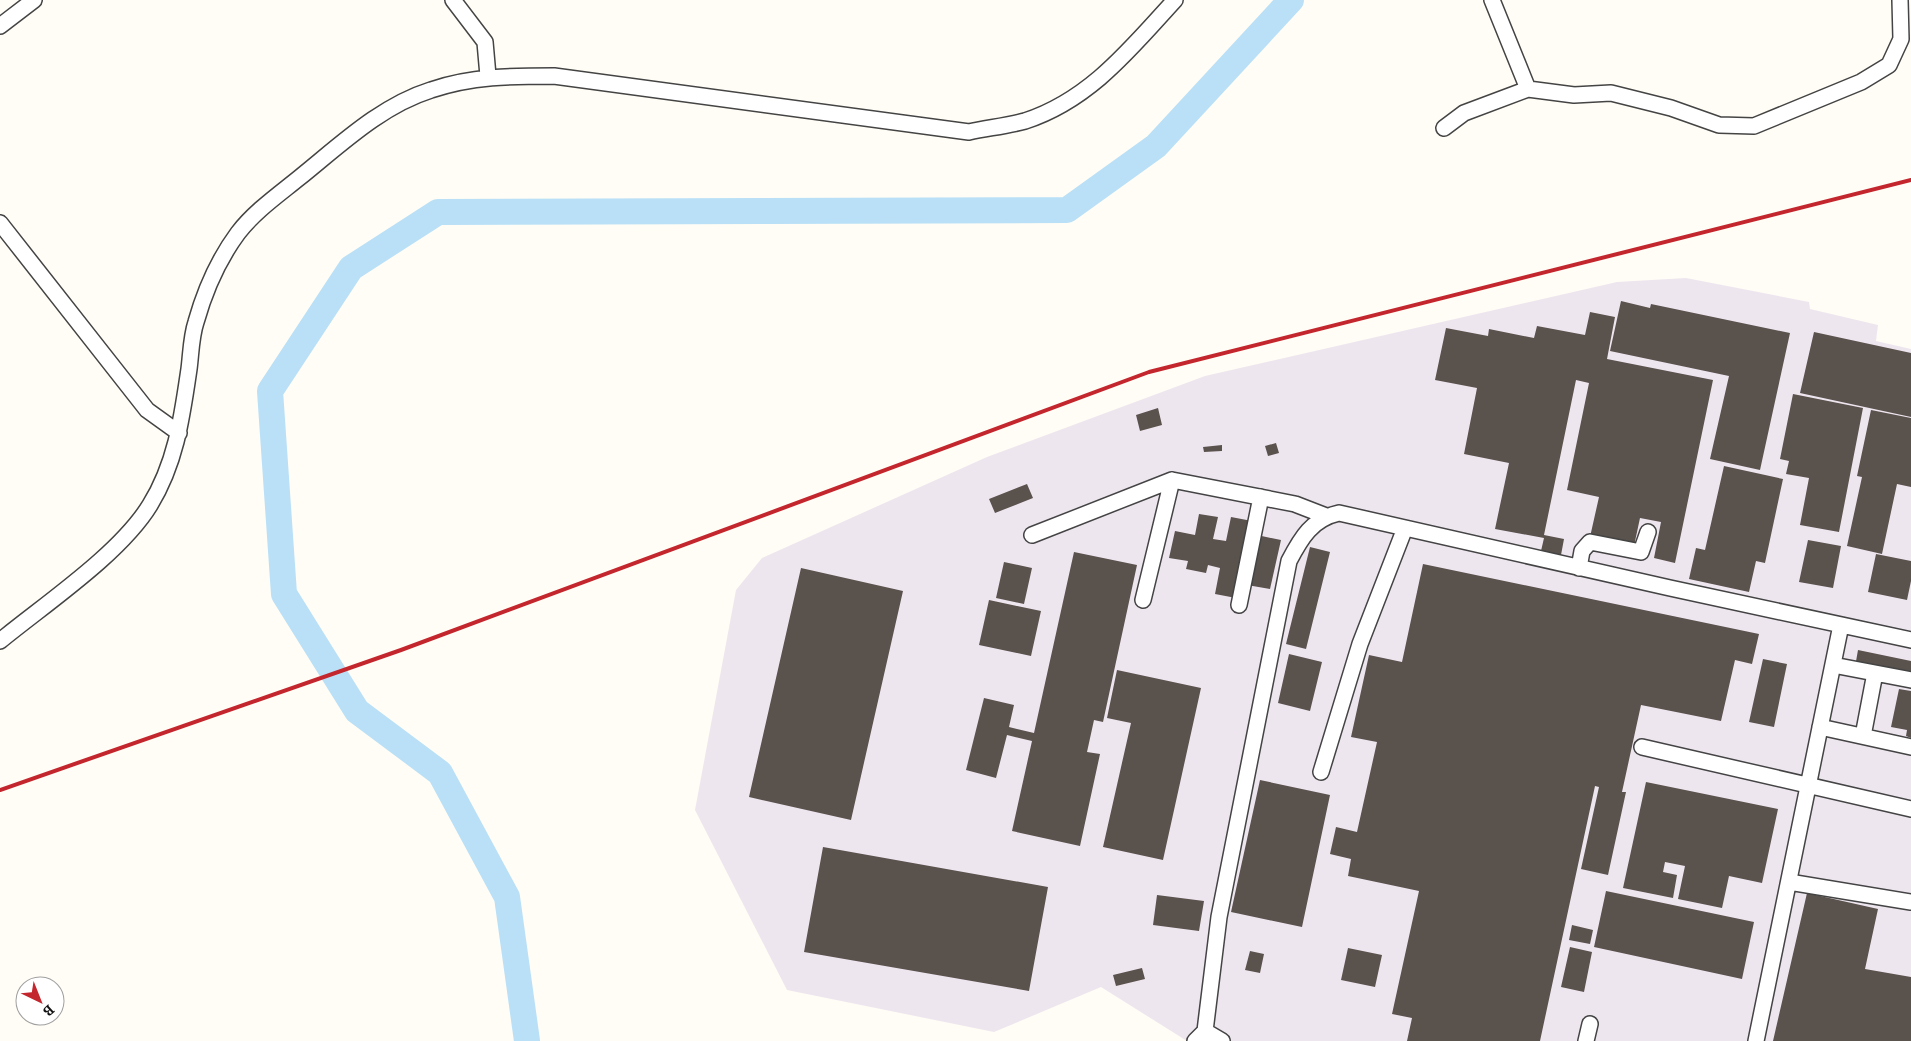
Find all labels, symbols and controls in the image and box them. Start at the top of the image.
north arrow [15,976,65,1026]
text: B [39,1001,58,1020]

